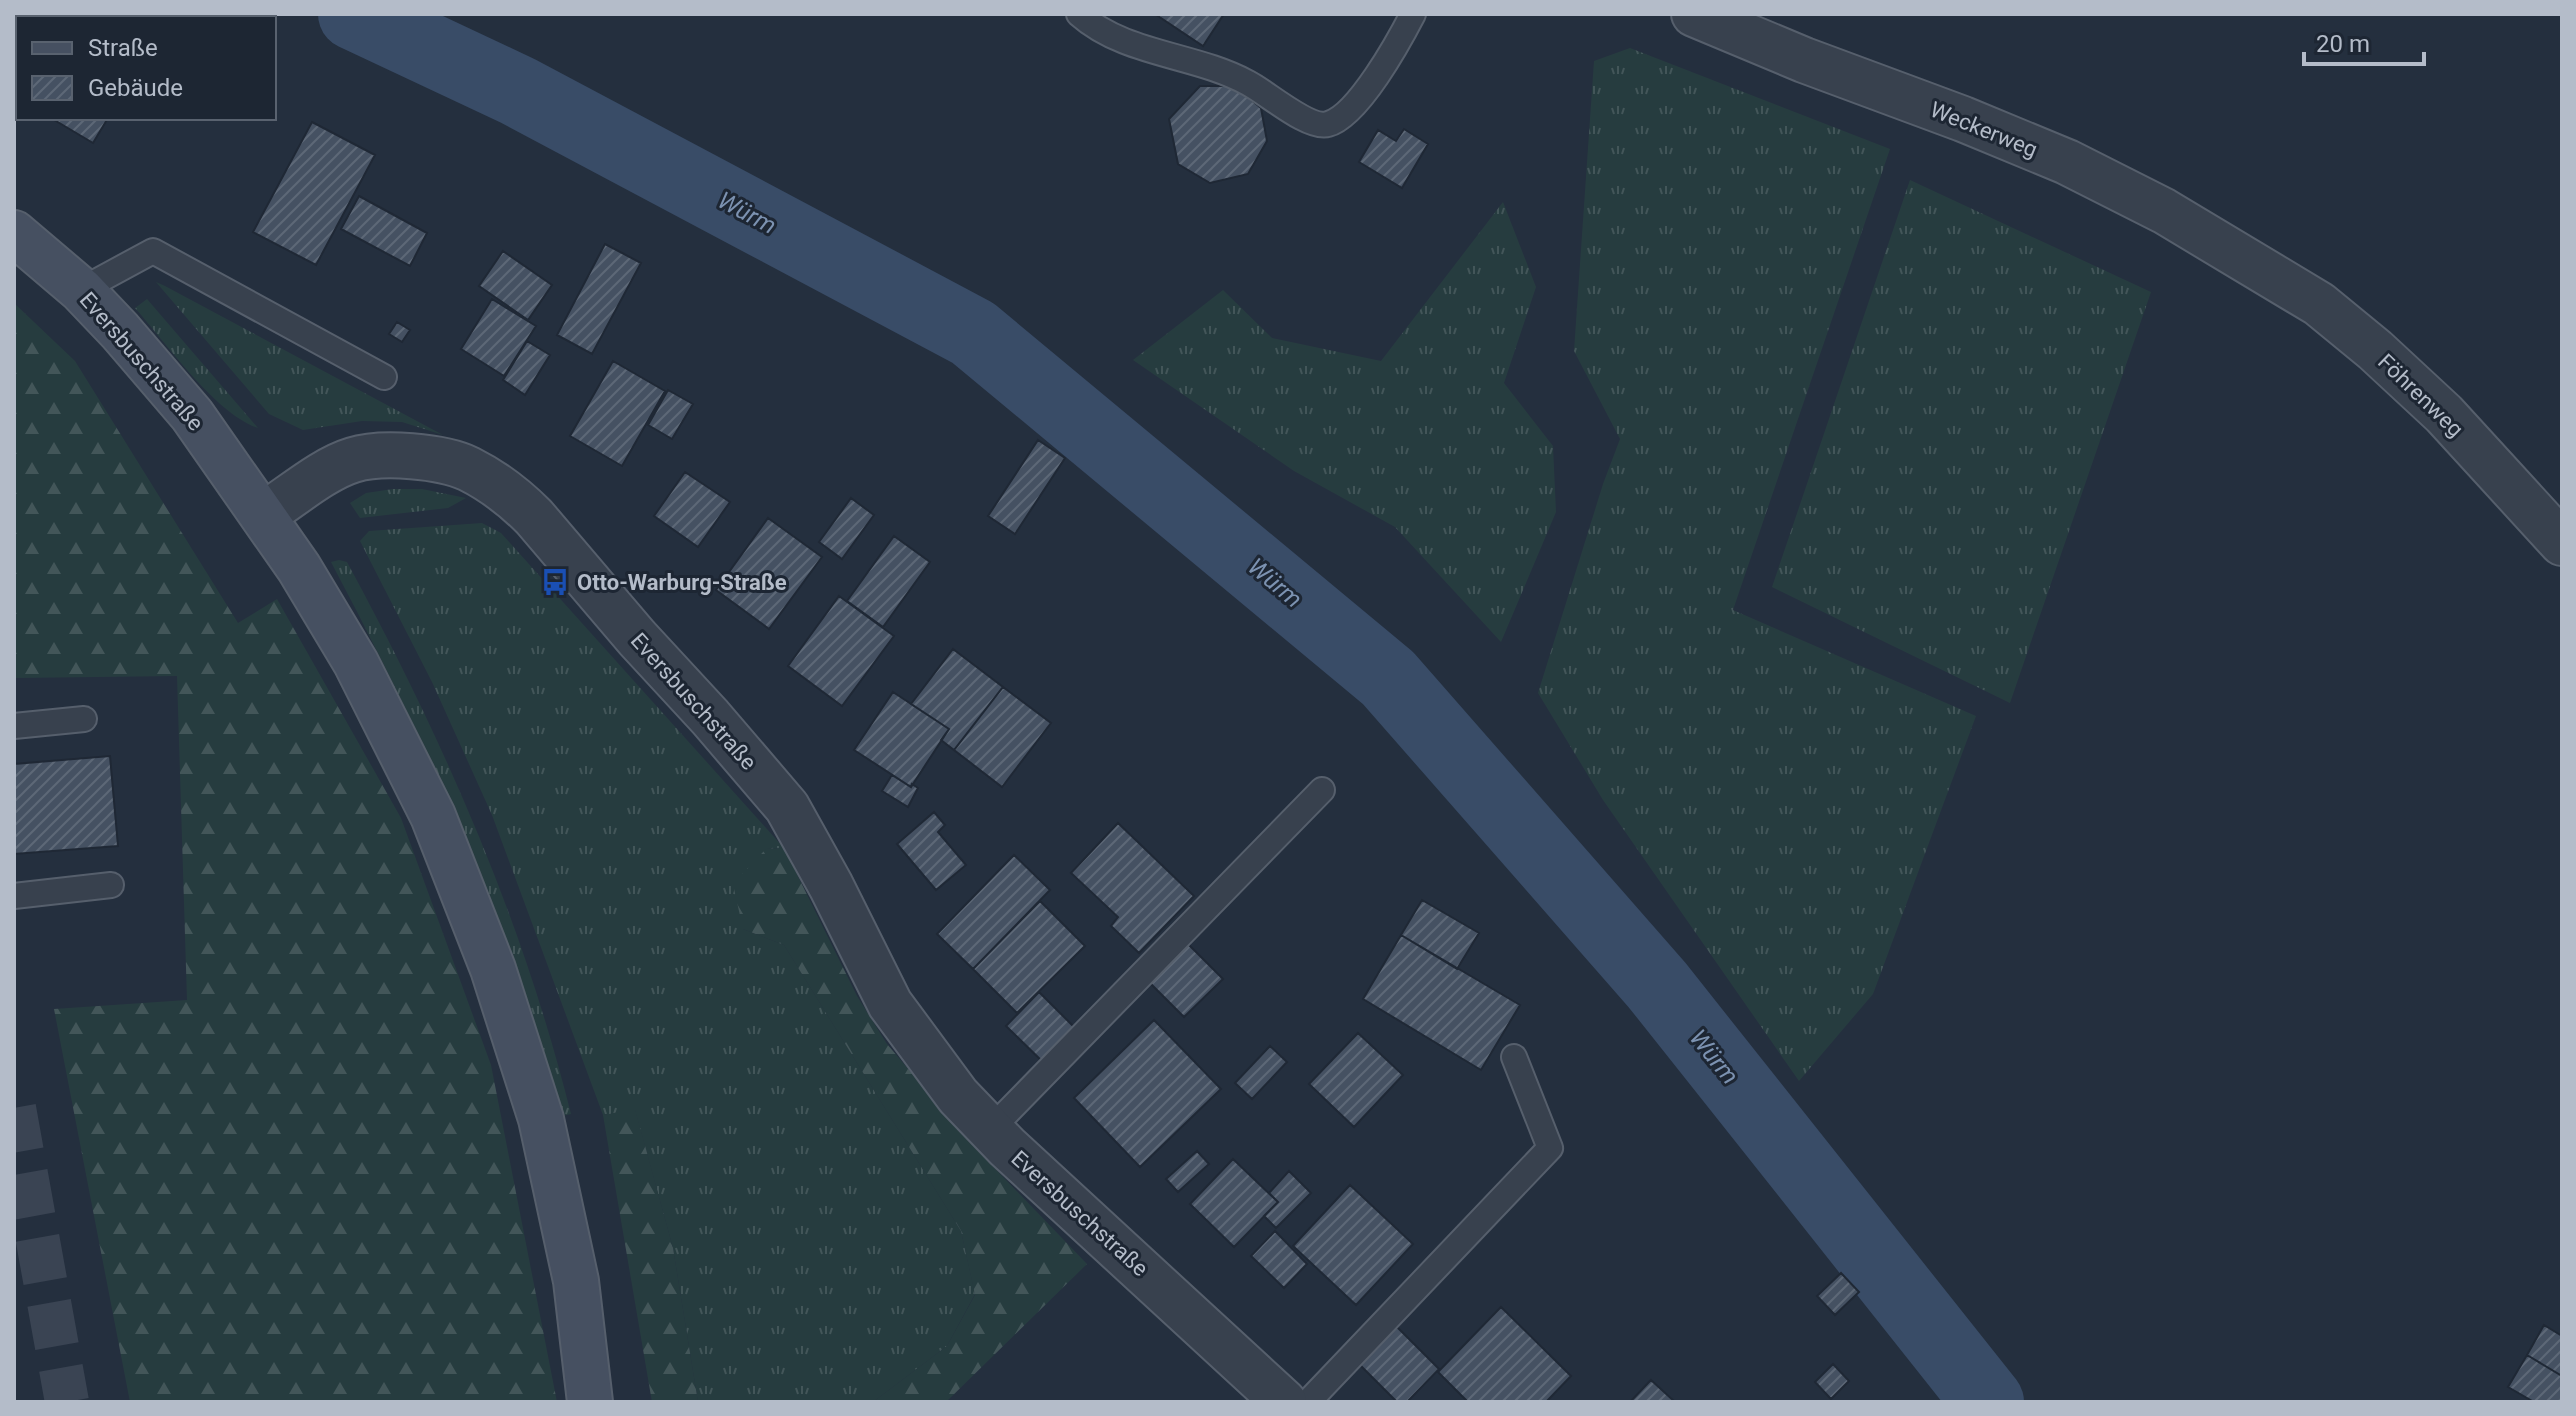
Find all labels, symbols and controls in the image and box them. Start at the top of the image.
legend [16,16,276,120]
scale bar [2304,16,2424,66]
text: 20 m [2316,30,2370,58]
text: Straße [88,34,158,62]
text: Gebäude [88,74,183,102]
street label: Weckerweg [1927,97,2041,162]
water label: Würm [713,186,781,240]
street label: Eversbuschstraße [75,287,208,436]
street label: Föhrenweg [2373,349,2468,442]
water label: Würm [1242,552,1308,614]
bus stop icon: Otto-Warburg-Straße [540,567,570,597]
place label: Otto-Warburg-Straße [577,570,787,595]
street label: Eversbuschstraße [626,628,761,775]
water label: Würm [1684,1024,1744,1090]
street label: Eversbuschstraße [1006,1146,1153,1281]

